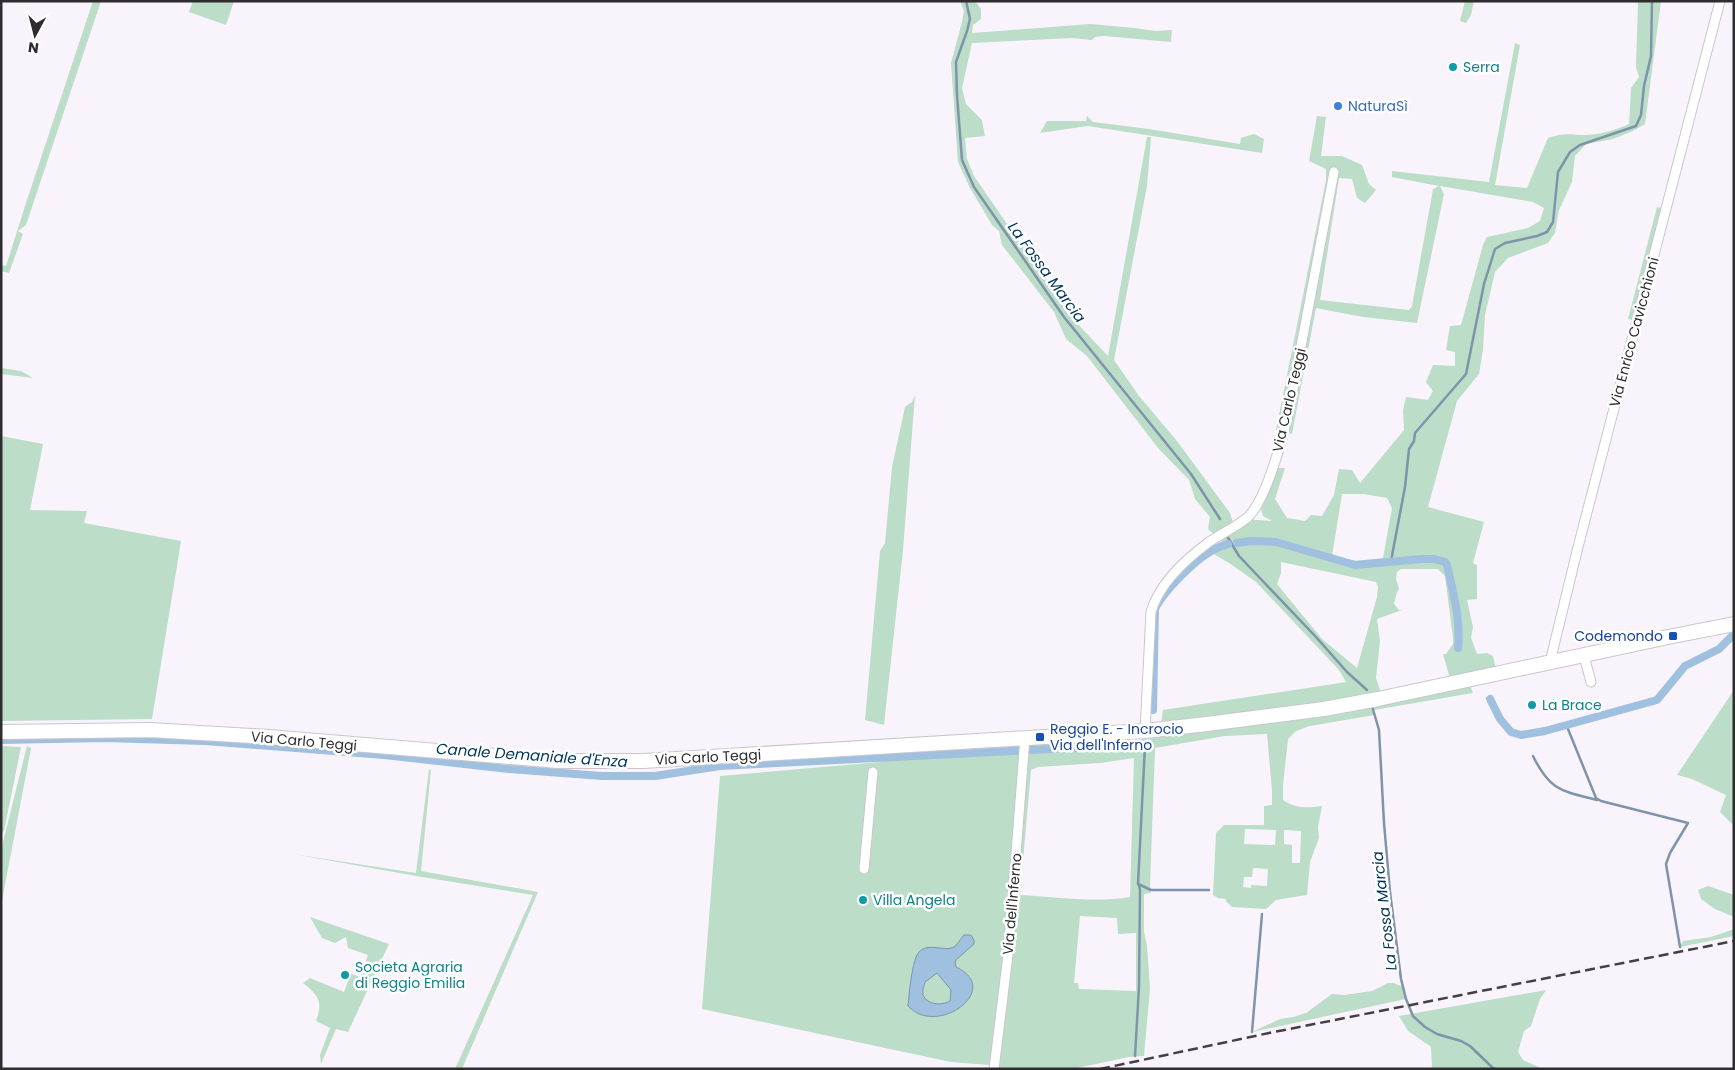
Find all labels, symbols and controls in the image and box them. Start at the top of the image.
north arrow [10,10,60,60]
text: N [27,37,40,58]
place label: Serra [1463,57,1500,77]
marker: Serra [1447,61,1459,73]
place label: NaturaSì [1348,96,1408,116]
marker: NaturaSì [1332,100,1344,112]
water label: La Fossa Marcia [1003,217,1091,327]
street label: Via Enrico Cavicchioni [1604,255,1664,409]
street label: Via Carlo Teggi [1267,346,1311,454]
place label: Codemondo [1574,626,1663,646]
marker: Codemondo [1667,630,1679,642]
place label: La Brace [1542,695,1602,715]
marker: La Brace [1526,699,1538,711]
place label: Reggio E. - Incrocio Via dell'Inferno [1050,719,1184,755]
street label: Via Carlo Teggi [250,726,358,756]
marker: Reggio E. - Incrocio Via dell'Inferno [1034,731,1046,743]
water label: Canale Demaniale d'Enza [435,738,629,772]
street label: Via Carlo Teggi [654,744,762,770]
water label: La Fossa Marcia [1366,850,1402,972]
street label: Via dell'Inferno [998,852,1026,956]
place label: Villa Angela [873,890,955,910]
marker: Villa Angela [857,894,869,906]
place label: Societa Agraria di Reggio Emilia [355,957,465,993]
marker: Societa Agraria di Reggio Emilia [339,969,351,981]

